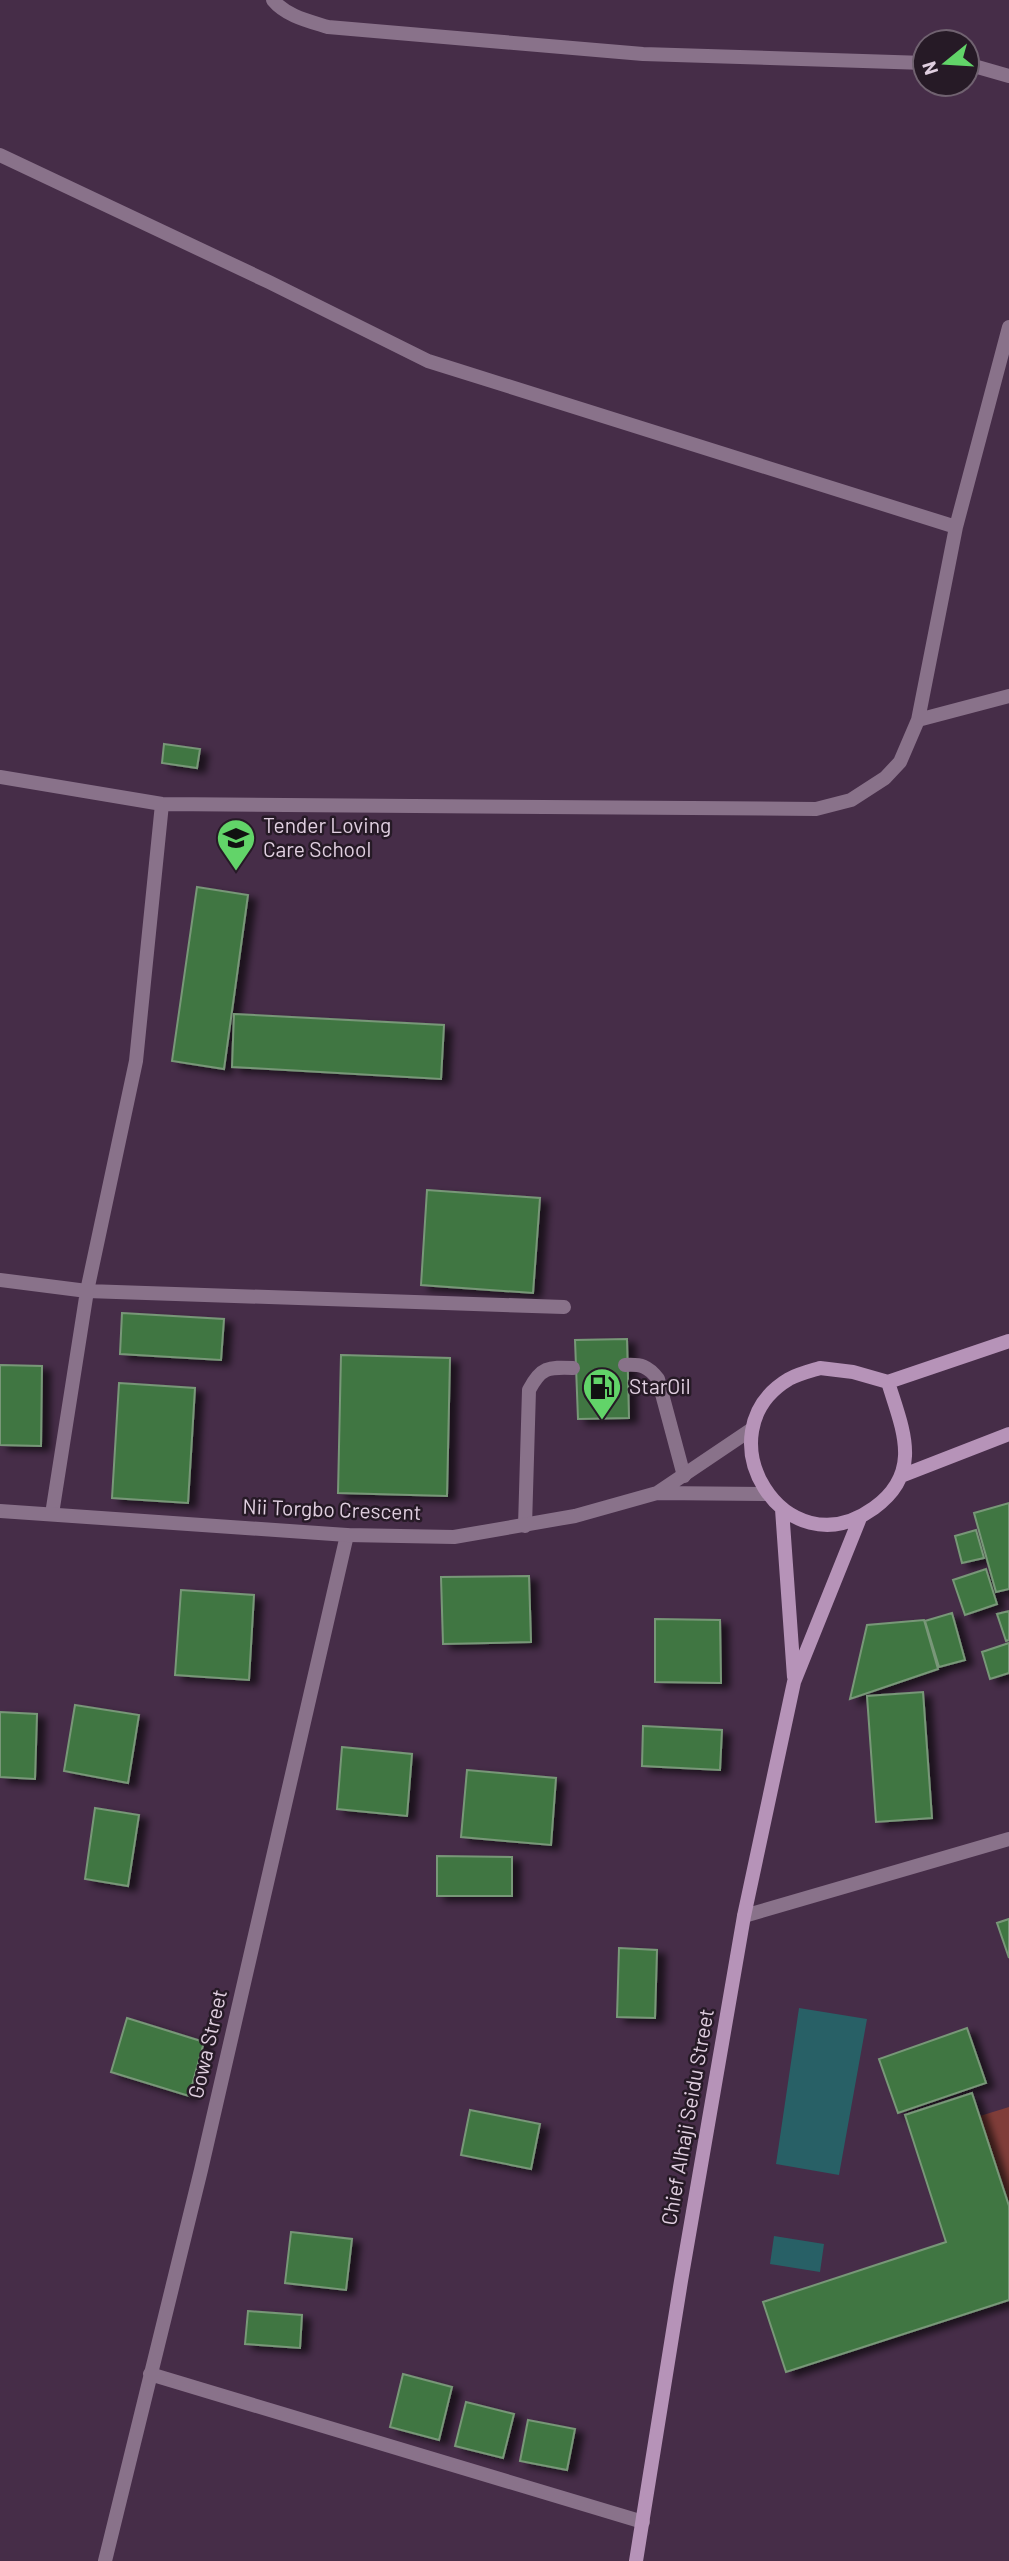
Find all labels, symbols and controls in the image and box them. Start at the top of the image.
north arrow [911,28,981,98]
text: N [916,59,942,78]
place label: Tender Loving Care School [263,812,391,861]
school or university icon: Tender Loving Care School [215,817,257,872]
fuel station icon: StarOil [581,1366,623,1421]
place label: StarOil [629,1373,691,1398]
street label: Nii Torgbo Crescent [242,1493,422,1524]
street label: Gowa Street [182,1987,231,2101]
street label: Chief Alhaji Seidu Street [655,2006,718,2227]

